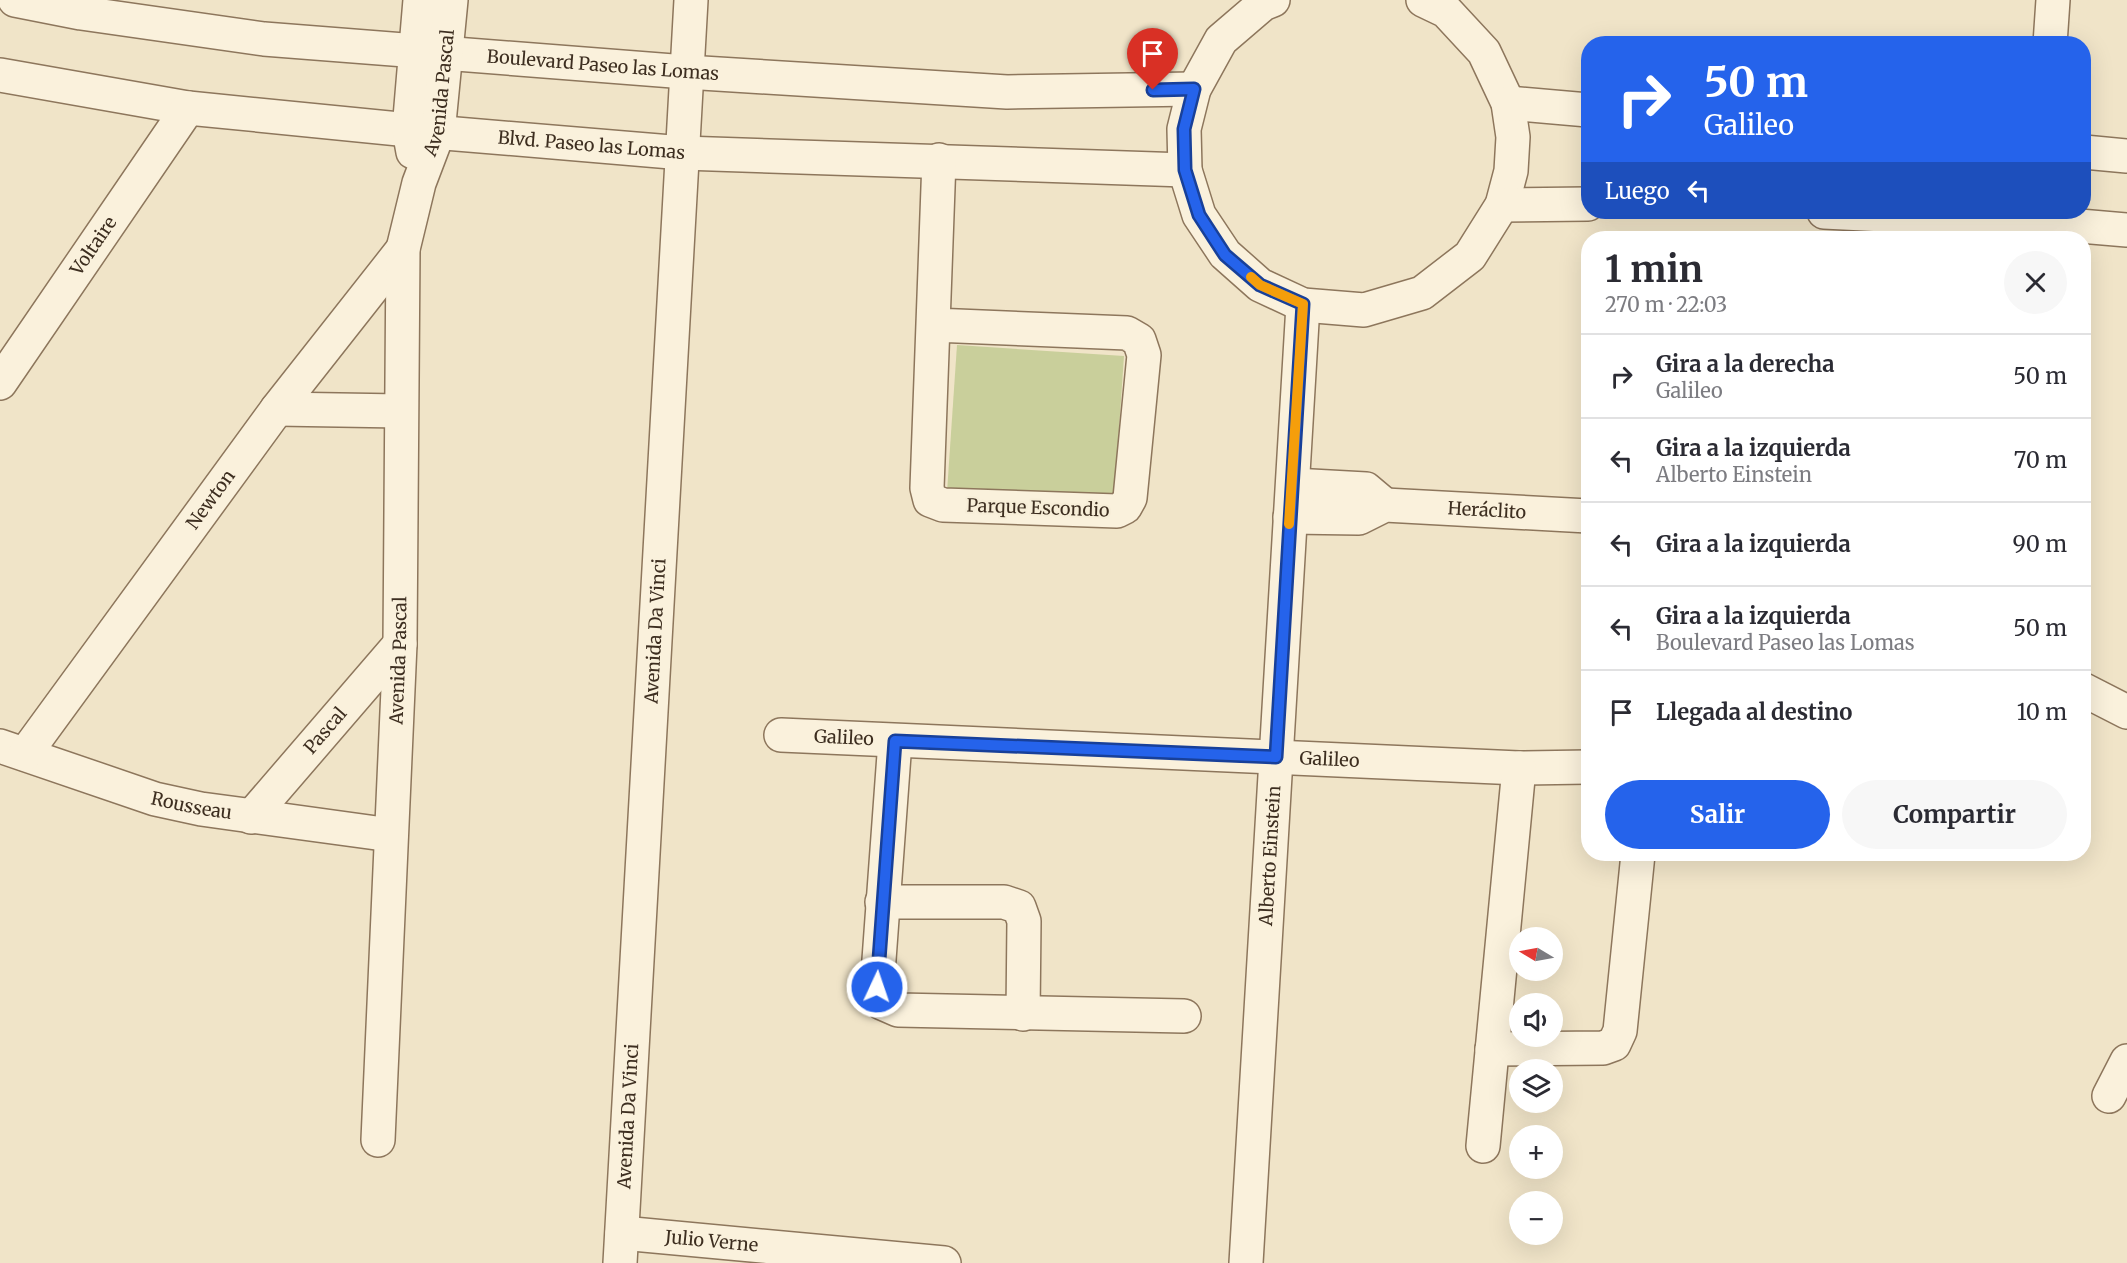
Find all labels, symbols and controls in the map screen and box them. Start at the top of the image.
street label: Avenida Pascal [418,28,459,160]
pin [1127,28,1178,90]
icon: arrive [1136,37,1169,70]
street label: Boulevard Paseo las Lomas [486,44,720,85]
text: 50 m [1704,56,1808,108]
icon: right [1605,60,1683,138]
text: Galileo [1704,108,1794,142]
street label: Blvd. Paseo las Lomas [497,125,686,164]
icon: left [1682,174,1715,207]
text: Luego [1605,177,1670,205]
street label: Voltaire [64,212,122,280]
text: 1 min [1605,247,1703,292]
button: close [2004,251,2067,314]
text: 270 m · 22:03 [1605,292,1727,317]
text: Gira a la derecha [1656,350,1834,378]
icon: right [1605,360,1638,393]
text: 50 m [2013,362,2067,390]
text: Galileo [1656,378,1723,403]
text: Gira a la izquierda [1656,434,1851,462]
icon: left [1605,444,1638,477]
text: 70 m [2014,446,2067,474]
text: Alberto Einstein [1656,462,1812,487]
street label: Newton [181,465,240,534]
street label: Parque Escondio [966,494,1110,521]
street label: Heráclito [1447,496,1527,524]
icon: left [1605,528,1638,561]
text: Gira a la izquierda [1656,530,1851,558]
text: 90 m [2012,530,2067,558]
street label: Avenida Da Vinci [639,557,671,705]
street label: Avenida Pascal [384,596,411,726]
text: Gira a la izquierda [1656,602,1851,630]
icon: left [1605,612,1638,645]
text: 50 m [2013,614,2067,642]
text: Boulevard Paseo las Lomas [1656,630,1915,655]
icon: arrive [1605,696,1638,729]
text: Llegada al destino [1656,698,1852,726]
text: 10 m [2017,698,2067,726]
street label: Pascal [299,702,352,758]
street label: Galileo [813,724,874,750]
street label: Galileo [1299,746,1360,772]
button: Salir [1605,780,1830,849]
button: Compartir [1842,780,2067,849]
street label: Alberto Einstein [1254,785,1285,927]
street label: Rousseau [149,786,233,824]
north arrow [1509,927,1563,981]
map controls [1509,927,1563,1245]
position arrow [845,955,909,1019]
button: sound [1509,993,1563,1047]
street label: Avenida Da Vinci [612,1043,643,1191]
button: layers [1509,1059,1563,1113]
button: + [1509,1125,1563,1179]
button: − [1509,1191,1563,1245]
street label: Julio Verne [663,1225,759,1257]

